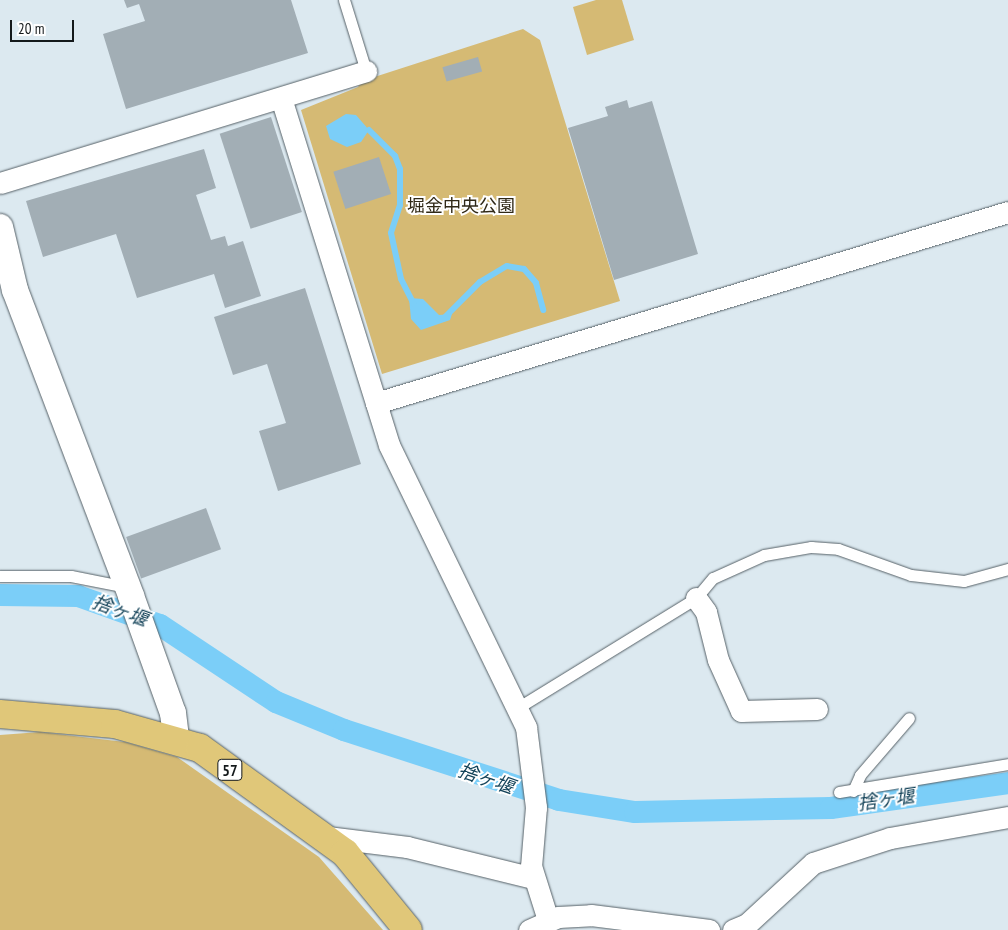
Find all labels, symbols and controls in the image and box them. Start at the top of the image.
scale bar [12,10,76,42]
text: 20 m [18,19,44,38]
park label: 堀金中央公園 [407,195,515,217]
water label: 捨ヶ堰 [89,591,151,631]
road number: 57 [216,756,244,784]
water label: 捨ヶ堰 [455,759,517,799]
water label: 捨ヶ堰 [856,785,916,815]

